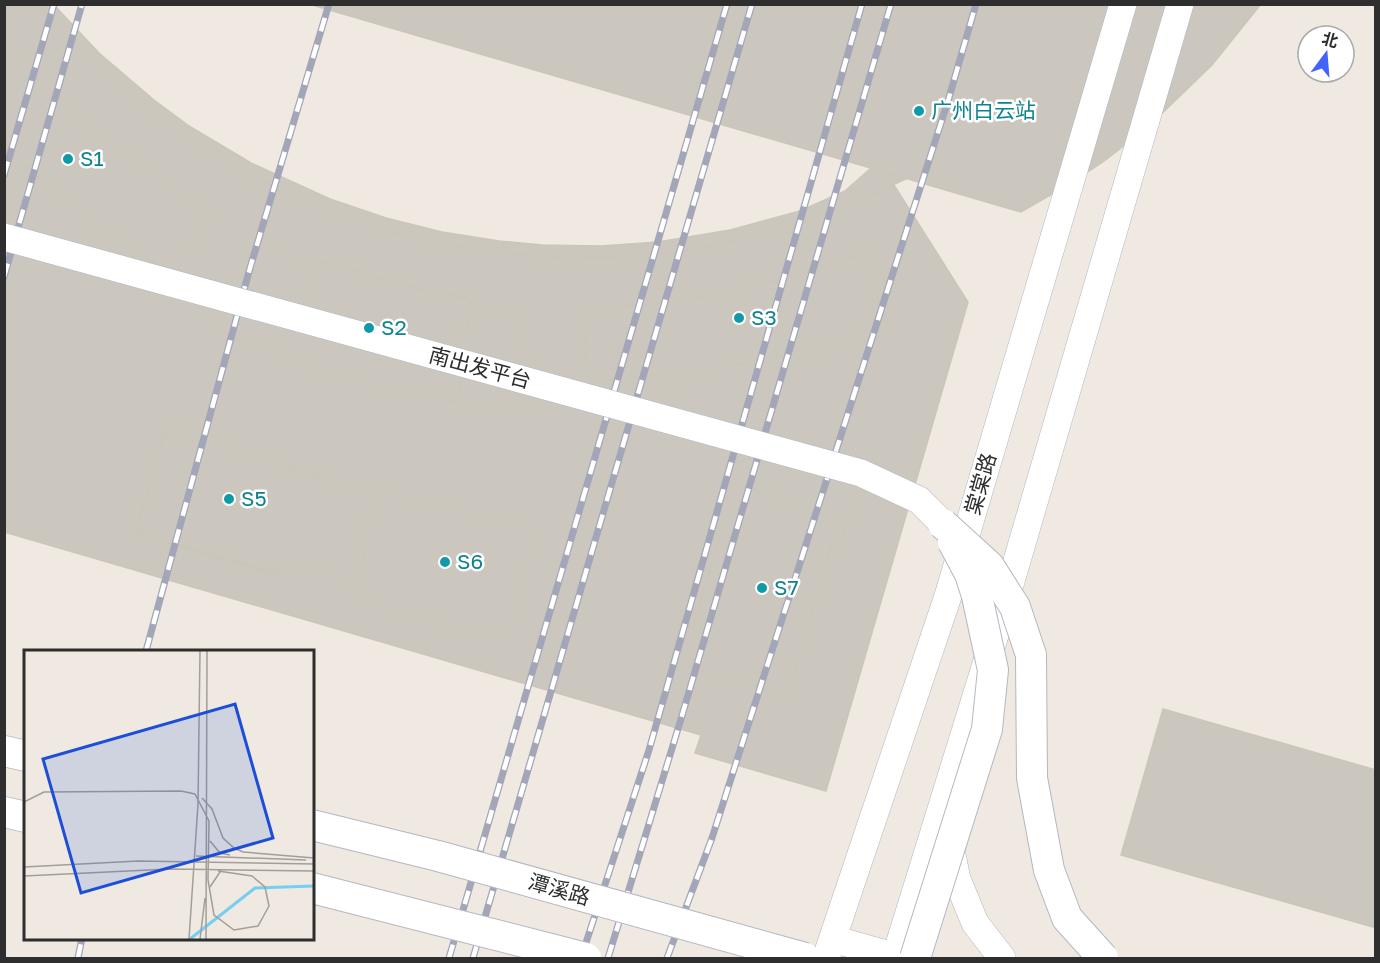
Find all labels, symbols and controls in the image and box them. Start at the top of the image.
north arrow [1296,24,1356,84]
text: 北 [1320,28,1341,51]
place label: 广州白云站 [931,97,1036,123]
marker: 广州白云站 [912,104,926,118]
place label: S1 [80,145,104,171]
marker: S1 [61,152,75,166]
place label: S3 [751,304,777,330]
marker: S3 [732,311,746,325]
place label: S2 [381,314,407,340]
marker: S2 [362,321,376,335]
street label: 南出发平台 [426,341,534,393]
street label: 棠棠路 [959,450,1001,518]
place label: S5 [241,485,267,511]
marker: S5 [222,492,236,506]
place label: S6 [457,548,483,574]
marker: S6 [438,555,452,569]
place label: S7 [774,574,799,600]
marker: S7 [755,581,769,595]
inset map [24,650,314,939]
street label: 潭溪路 [525,868,593,910]

